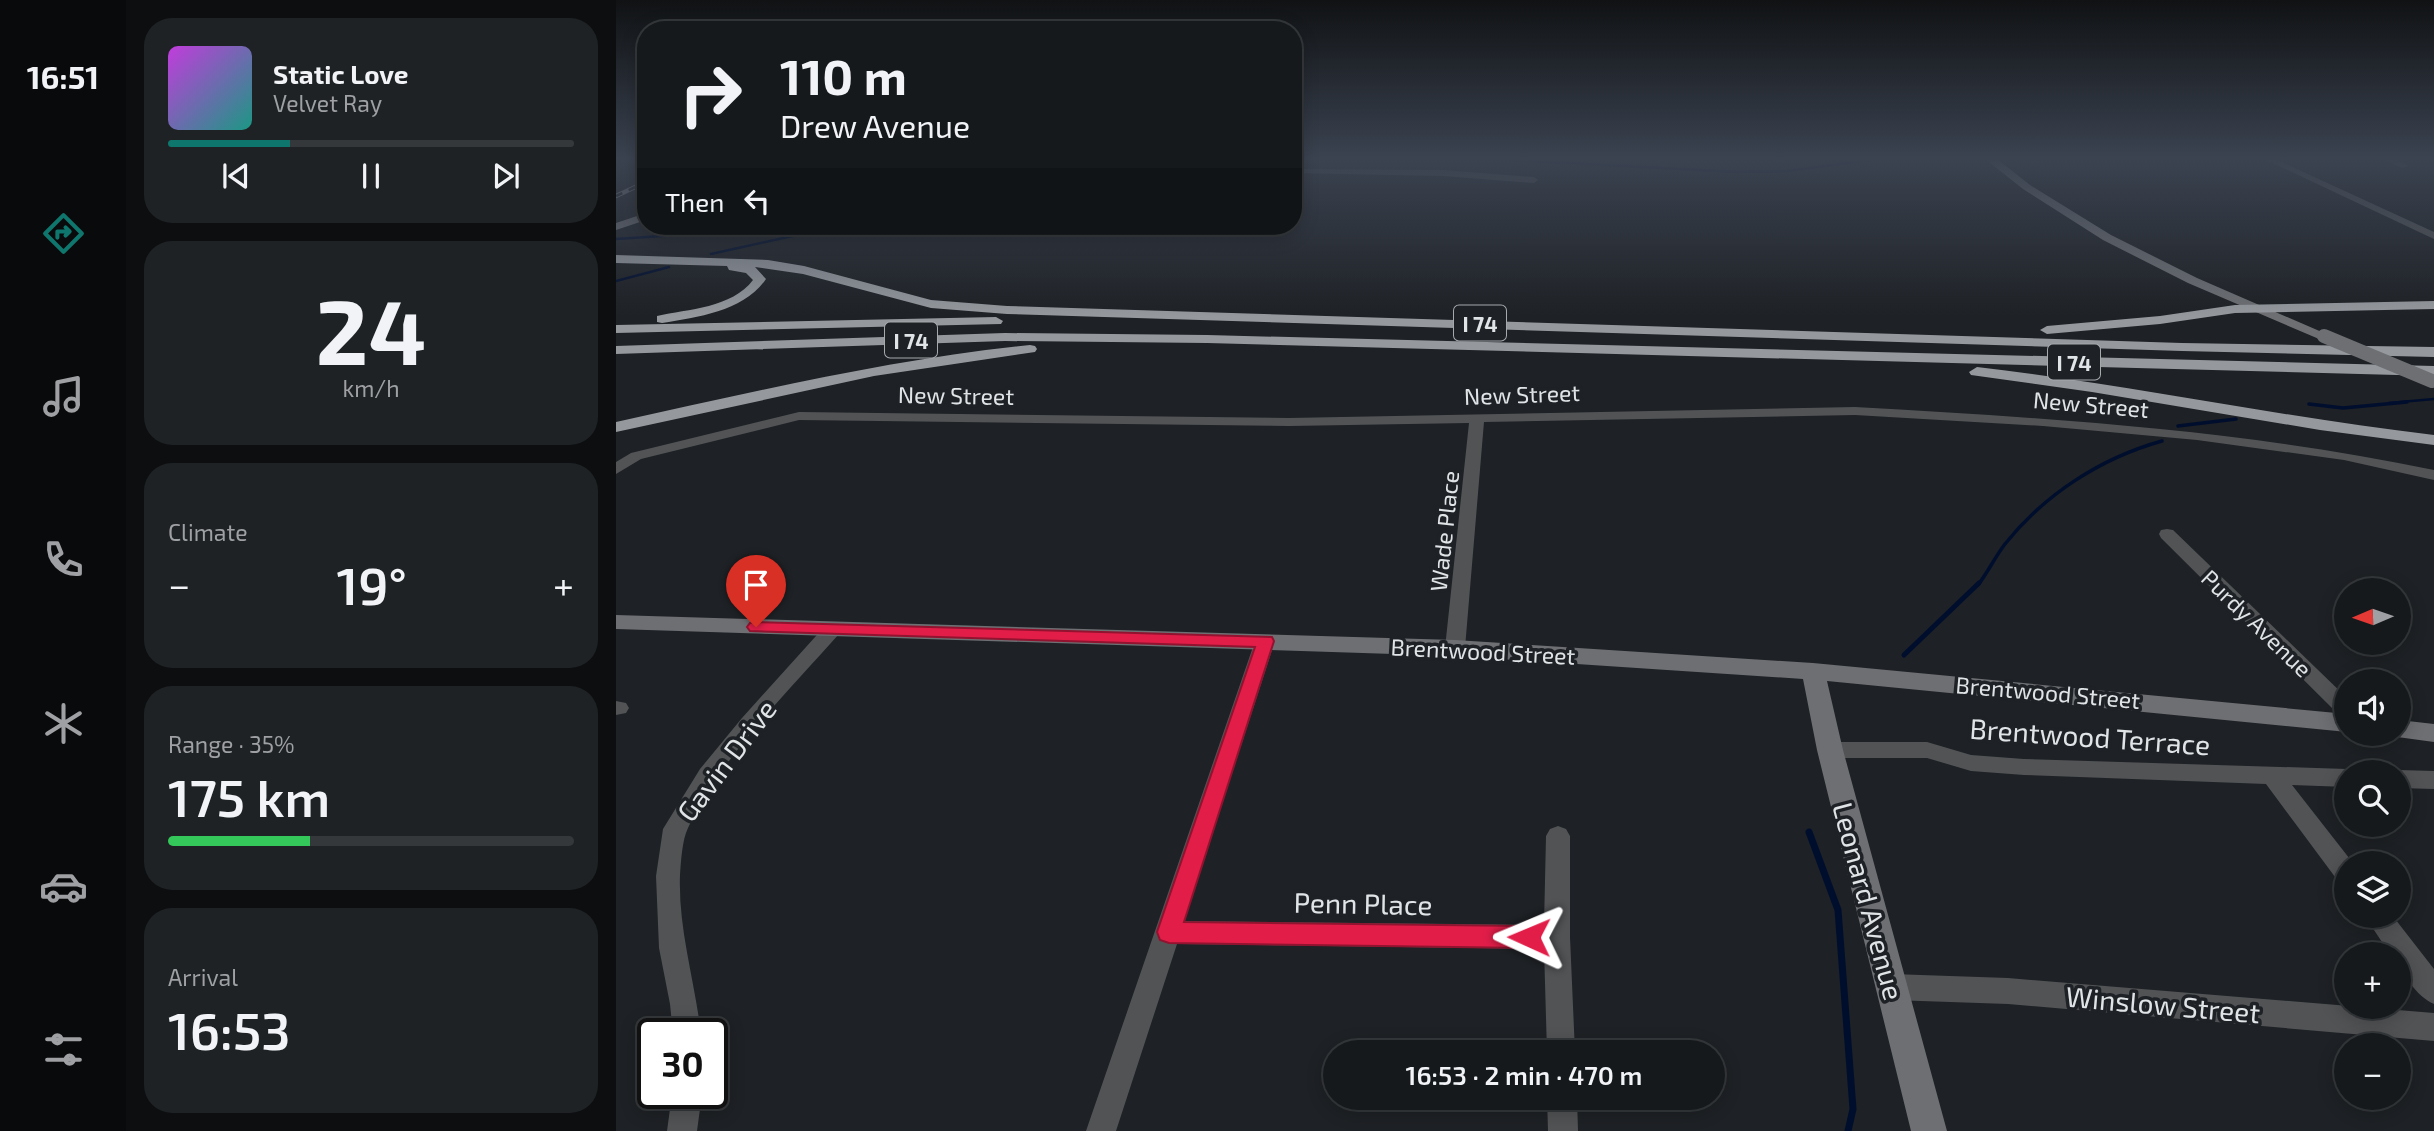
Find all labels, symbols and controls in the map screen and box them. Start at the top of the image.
text: 110 m [780,46,907,105]
icon: right [665,49,756,140]
text: 16:51 [27,57,99,95]
text: Static Love [273,58,409,89]
text: Velvet Ray [273,89,382,117]
text: Drew Avenue [780,106,970,144]
icon: previous [217,157,255,195]
icon: pause [352,157,390,195]
icon: next [487,157,525,195]
icon: left [738,182,776,220]
text: Then [665,186,724,217]
icon: directions [39,209,88,258]
text: 24 [316,274,426,383]
road number: I 74 [1454,306,1506,340]
road number: I 74 [885,322,937,358]
road number: I 74 [2048,344,2100,380]
icon: music [39,372,88,421]
text: km/h [342,374,400,402]
street label: New Street [1463,378,1581,410]
street label: New Street [898,380,1015,410]
street label: New Street [2032,385,2150,423]
street label: Wade Place [1424,469,1464,593]
text: Climate [168,518,248,546]
icon: phone [39,535,88,584]
text: 19° [336,553,407,615]
pin [726,555,786,627]
text: − [168,561,190,607]
text: + [553,561,574,607]
street label: Purdy Avenue [2196,564,2318,682]
icon: arrive [737,566,775,604]
north arrow [2334,578,2412,654]
map controls [2334,578,2411,1110]
street label: Brentwood Street [1390,632,1576,670]
button: sound [2334,669,2411,746]
street label: Brentwood Street [1955,670,2142,714]
street label: Gavin Drive [669,692,783,828]
icon: climate [39,699,88,748]
street label: Brentwood Terrace [1969,711,2211,761]
text: Range · 35% [168,730,295,758]
button: search [2334,760,2411,837]
text: 175 km [168,765,330,827]
street label: Leonard Avenue [1826,798,1912,1004]
button: layers [2334,851,2411,928]
icon: car [39,862,88,911]
street label: Penn Place [1293,885,1433,921]
position arrow [1492,900,1566,974]
button: + [2334,942,2411,1019]
text: Arrival [168,963,238,991]
street label: Winslow Street [2065,979,2261,1029]
text: 16:53 [168,998,290,1060]
speed limit sign: 30 [637,1018,728,1109]
icon: filters [39,1025,88,1074]
button: − [2334,1033,2411,1110]
text: 16:53 · 2 min · 470 m [1406,1059,1642,1090]

